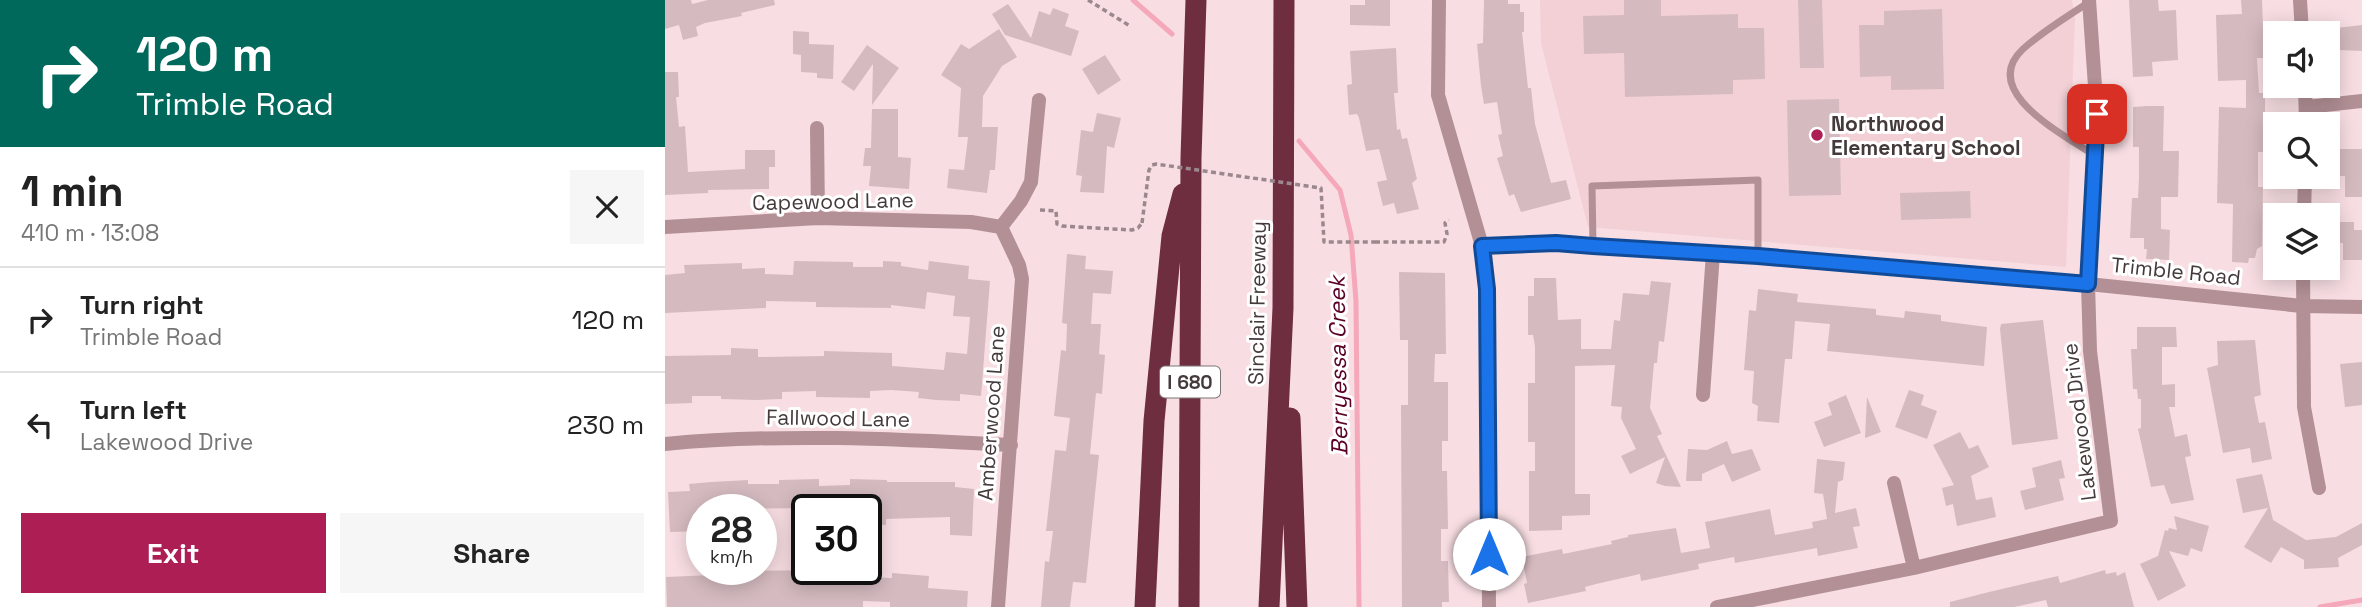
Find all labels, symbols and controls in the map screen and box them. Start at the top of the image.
map controls [2263,21,2340,280]
button: sound [2263,21,2340,98]
text: 120 m [136,23,273,85]
icon: right [21,28,112,119]
text: Trimble Road [136,84,334,124]
pin [2067,84,2127,144]
icon: arrive [2078,95,2116,133]
place label: Northwood Elementary School [1831,110,2021,161]
button: search [2263,112,2340,189]
marker: Northwood Elementary School [1809,127,1825,143]
text: 1 min [21,165,124,218]
button: close [570,170,644,244]
street label: Capewood Lane [752,186,914,216]
button: layers [2263,203,2340,280]
text: 410 m · 13:08 [21,218,159,248]
street label: Sinclair Freeway [1242,221,1272,385]
street label: Trimble Road [2110,251,2242,291]
water label: Berryessa Creek [1321,273,1355,456]
text: Turn right [80,288,204,322]
icon: right [21,301,59,339]
text: 120 m [572,303,644,337]
text: Trimble Road [80,322,222,352]
street label: Amberwood Lane [971,325,1011,501]
street label: Lakewood Drive [2056,342,2102,502]
road number: I 680 [1160,366,1220,398]
text: Turn left [80,393,187,427]
street label: Fallwood Lane [766,403,910,433]
icon: left [21,406,59,444]
text: 230 m [567,408,644,442]
text: Lakewood Drive [80,427,253,457]
speed limit sign: 30 [791,494,882,585]
text: 28 [711,508,752,552]
button: Exit [21,513,326,593]
button: Share [340,513,644,593]
position arrow [1452,517,1526,591]
text: km/h [710,545,753,568]

